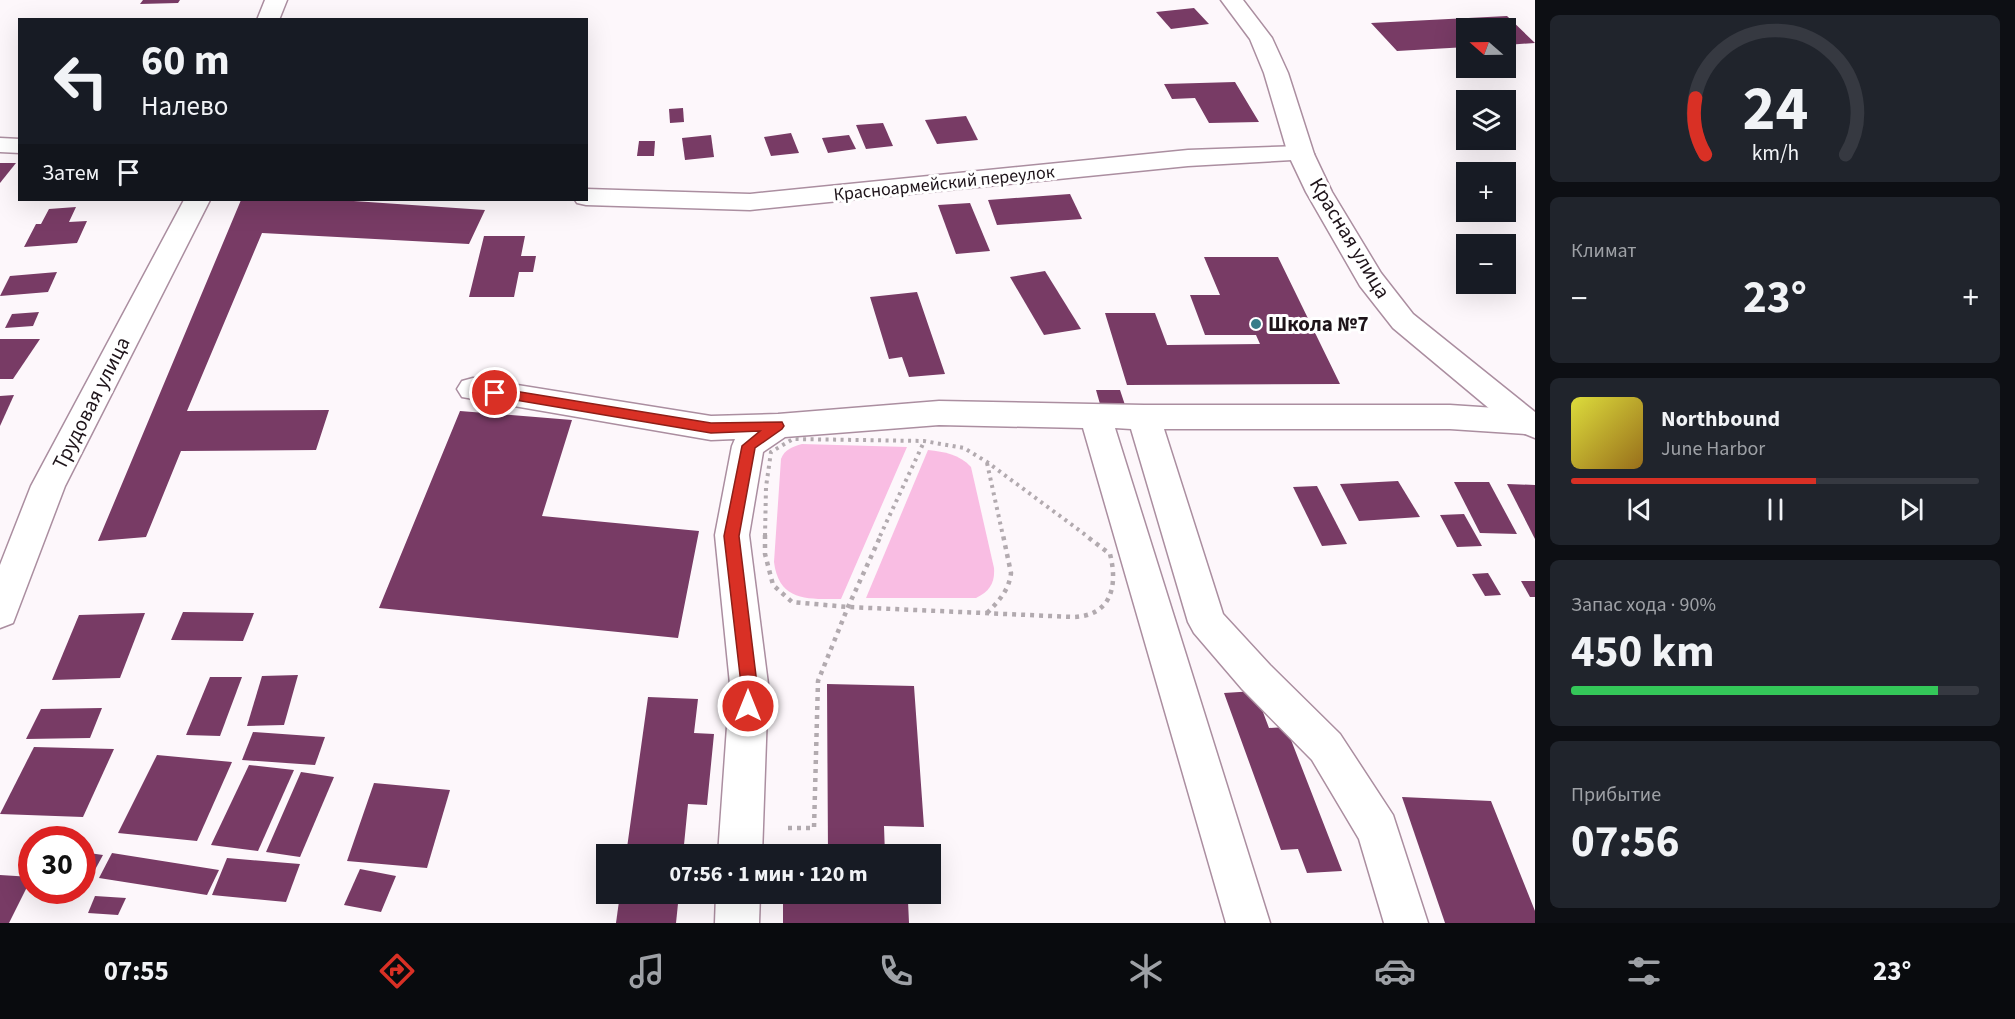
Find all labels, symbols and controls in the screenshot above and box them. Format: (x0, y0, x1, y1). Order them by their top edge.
north arrow (1456, 18, 1516, 78)
map controls (1456, 18, 1516, 294)
text: 60 m (141, 31, 230, 91)
icon: left (42, 42, 120, 120)
text: 24 (1742, 65, 1808, 154)
text: Налево (141, 87, 228, 126)
button: layers (1456, 90, 1516, 150)
text: km/h (1751, 139, 1799, 170)
icon: arrive (112, 156, 145, 189)
text: Затем (42, 157, 100, 189)
street label: Красноармейский переулок (832, 159, 1056, 208)
button: + (1456, 162, 1516, 222)
street label: Красная улица (1302, 172, 1398, 304)
button: − (1456, 234, 1516, 294)
text: Климат (1571, 237, 1637, 265)
text: 23° (1743, 266, 1807, 330)
text: − (1571, 275, 1587, 322)
text: + (1963, 275, 1979, 322)
place label: Школа №7 (1268, 309, 1369, 339)
marker: Школа №7 (1249, 317, 1263, 331)
street label: Трудовая улица (45, 331, 137, 475)
pin (469, 367, 520, 418)
icon: arrive (478, 376, 511, 409)
text: Northbound (1661, 403, 1780, 435)
text: June Harbor (1661, 435, 1765, 463)
icon: previous (1623, 493, 1656, 526)
icon: pause (1759, 493, 1792, 526)
icon: next (1895, 493, 1928, 526)
text: Запас хода · 90% (1571, 591, 1716, 619)
text: 450 km (1571, 620, 1715, 684)
position arrow (716, 674, 780, 738)
text: Прибытие (1571, 781, 1661, 809)
text: 07:56 (1571, 810, 1680, 874)
speed limit sign: 30 (18, 826, 96, 904)
text: 07:56 · 1 мин · 120 m (669, 858, 868, 890)
icon: directions (376, 950, 418, 992)
icon: music (626, 950, 668, 992)
icon: phone (875, 950, 917, 992)
icon: climate (1125, 950, 1167, 992)
icon: car (1374, 950, 1416, 992)
icon: filters (1623, 950, 1665, 992)
text: 07:55 (104, 952, 169, 991)
text: 23° (1873, 952, 1911, 991)

